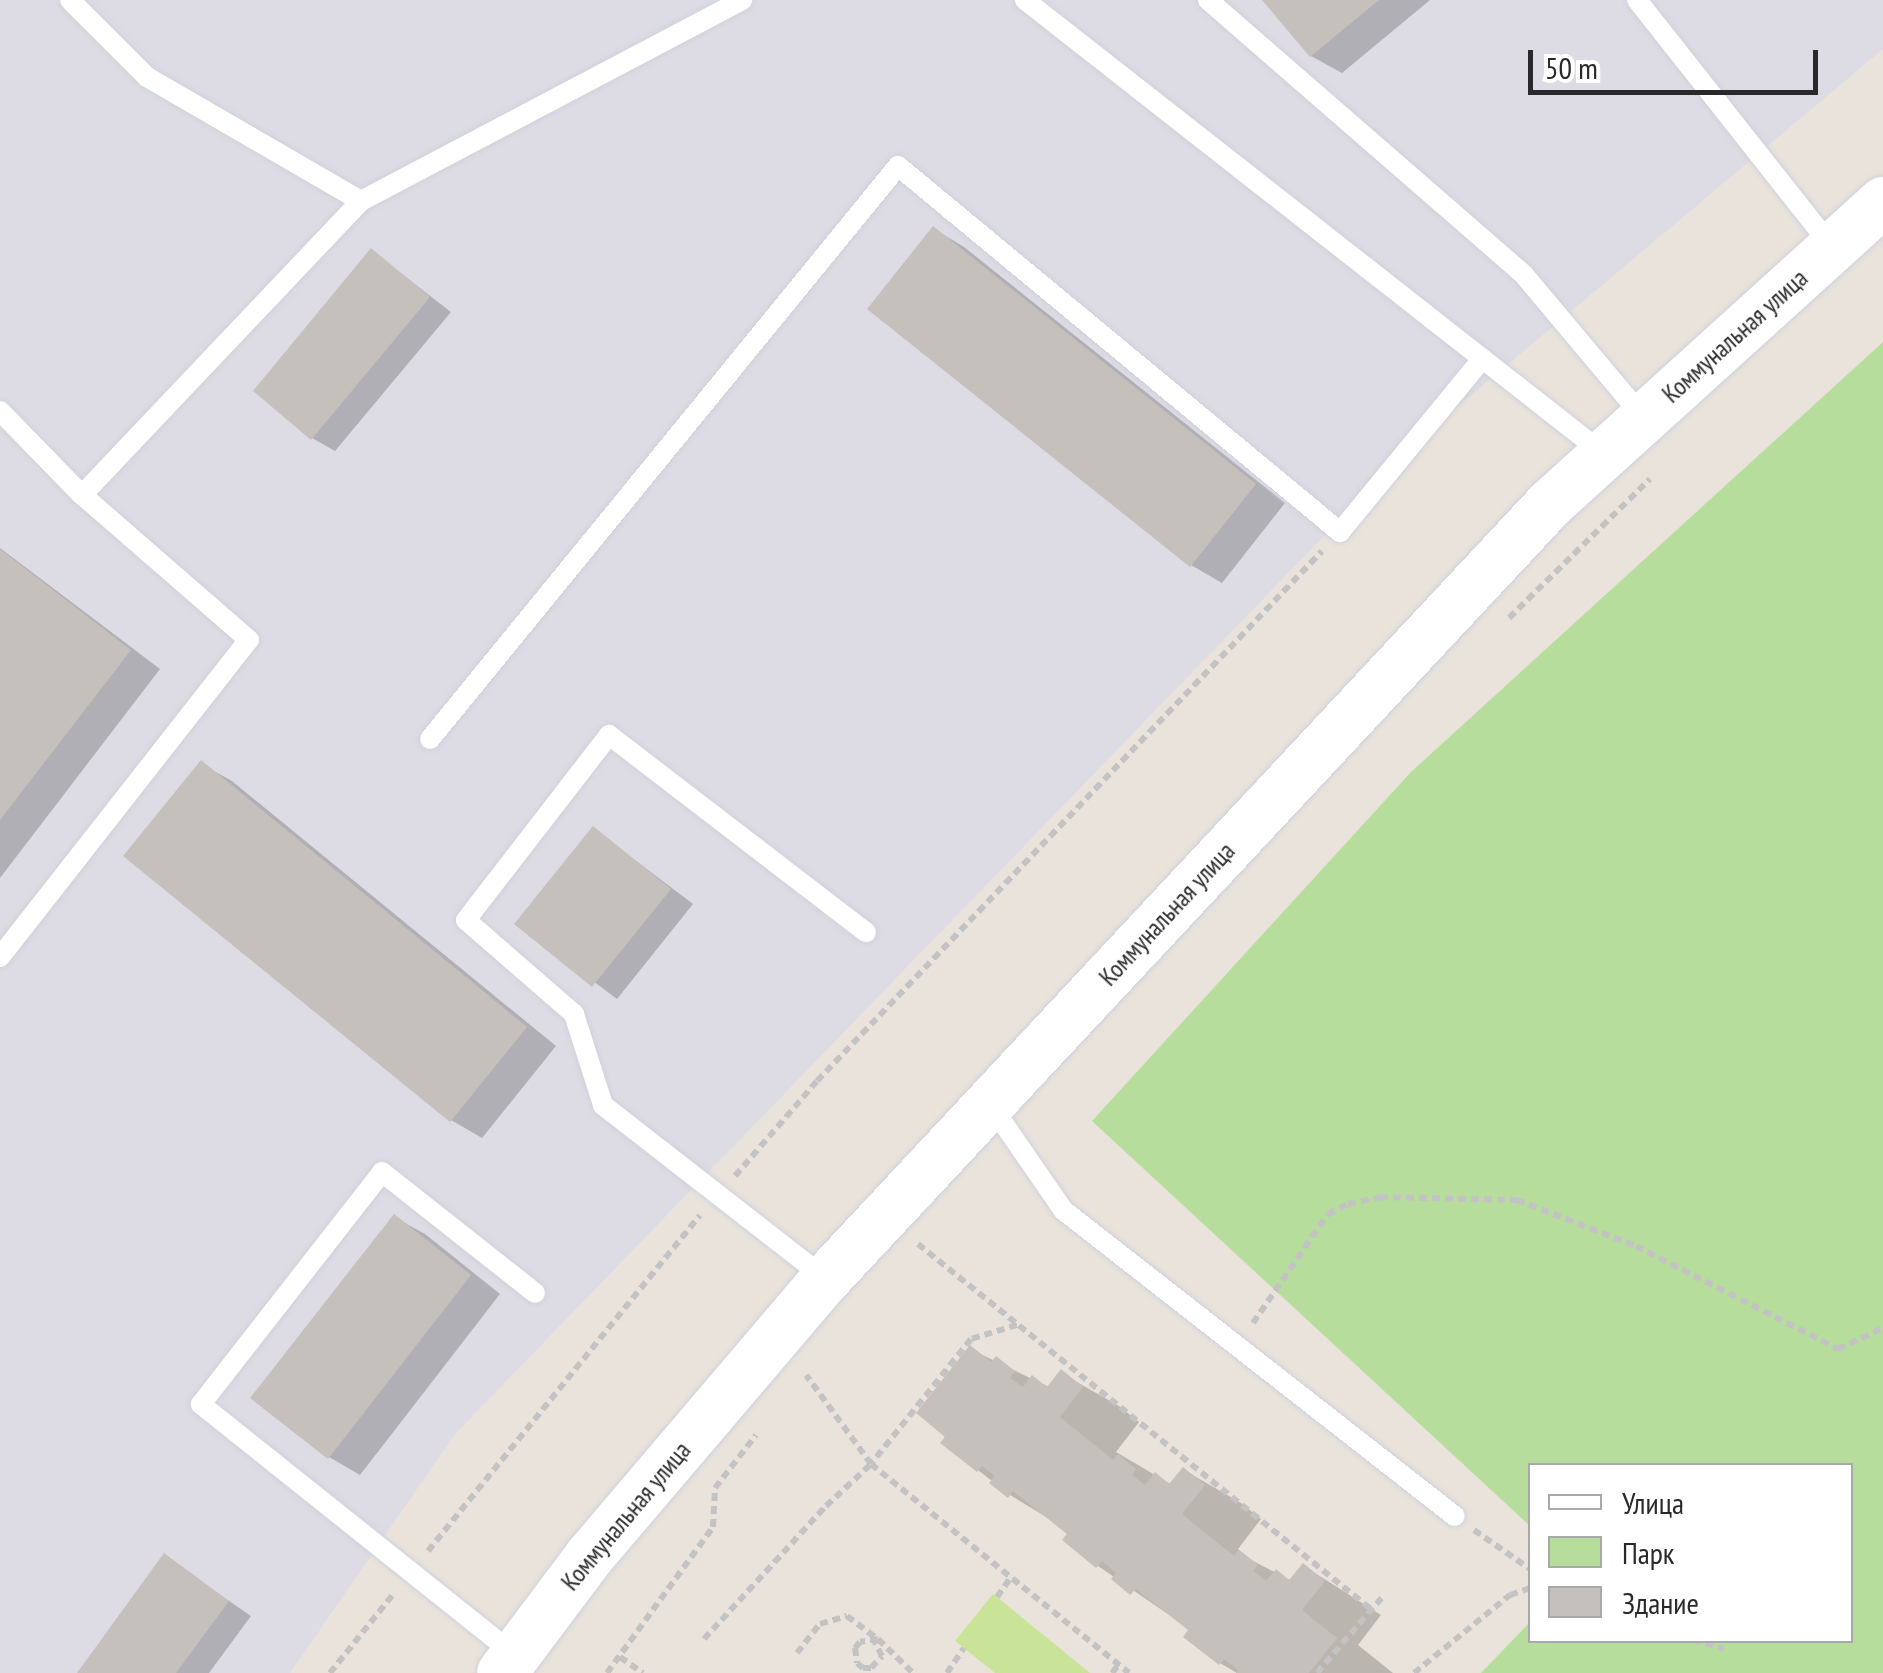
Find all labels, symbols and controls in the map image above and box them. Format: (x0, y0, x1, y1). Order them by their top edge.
scale bar (1533, 30, 1823, 92)
text: 50 m (1545, 48, 1598, 87)
street label: Коммунальная улица (1656, 263, 1814, 409)
street label: Коммунальная улица (1093, 836, 1241, 992)
street label: Коммунальная улица (555, 1436, 697, 1596)
legend (1528, 1463, 1853, 1643)
text: Улица (1622, 1483, 1684, 1522)
text: Парк (1622, 1533, 1674, 1572)
text: Здание (1622, 1583, 1699, 1622)

